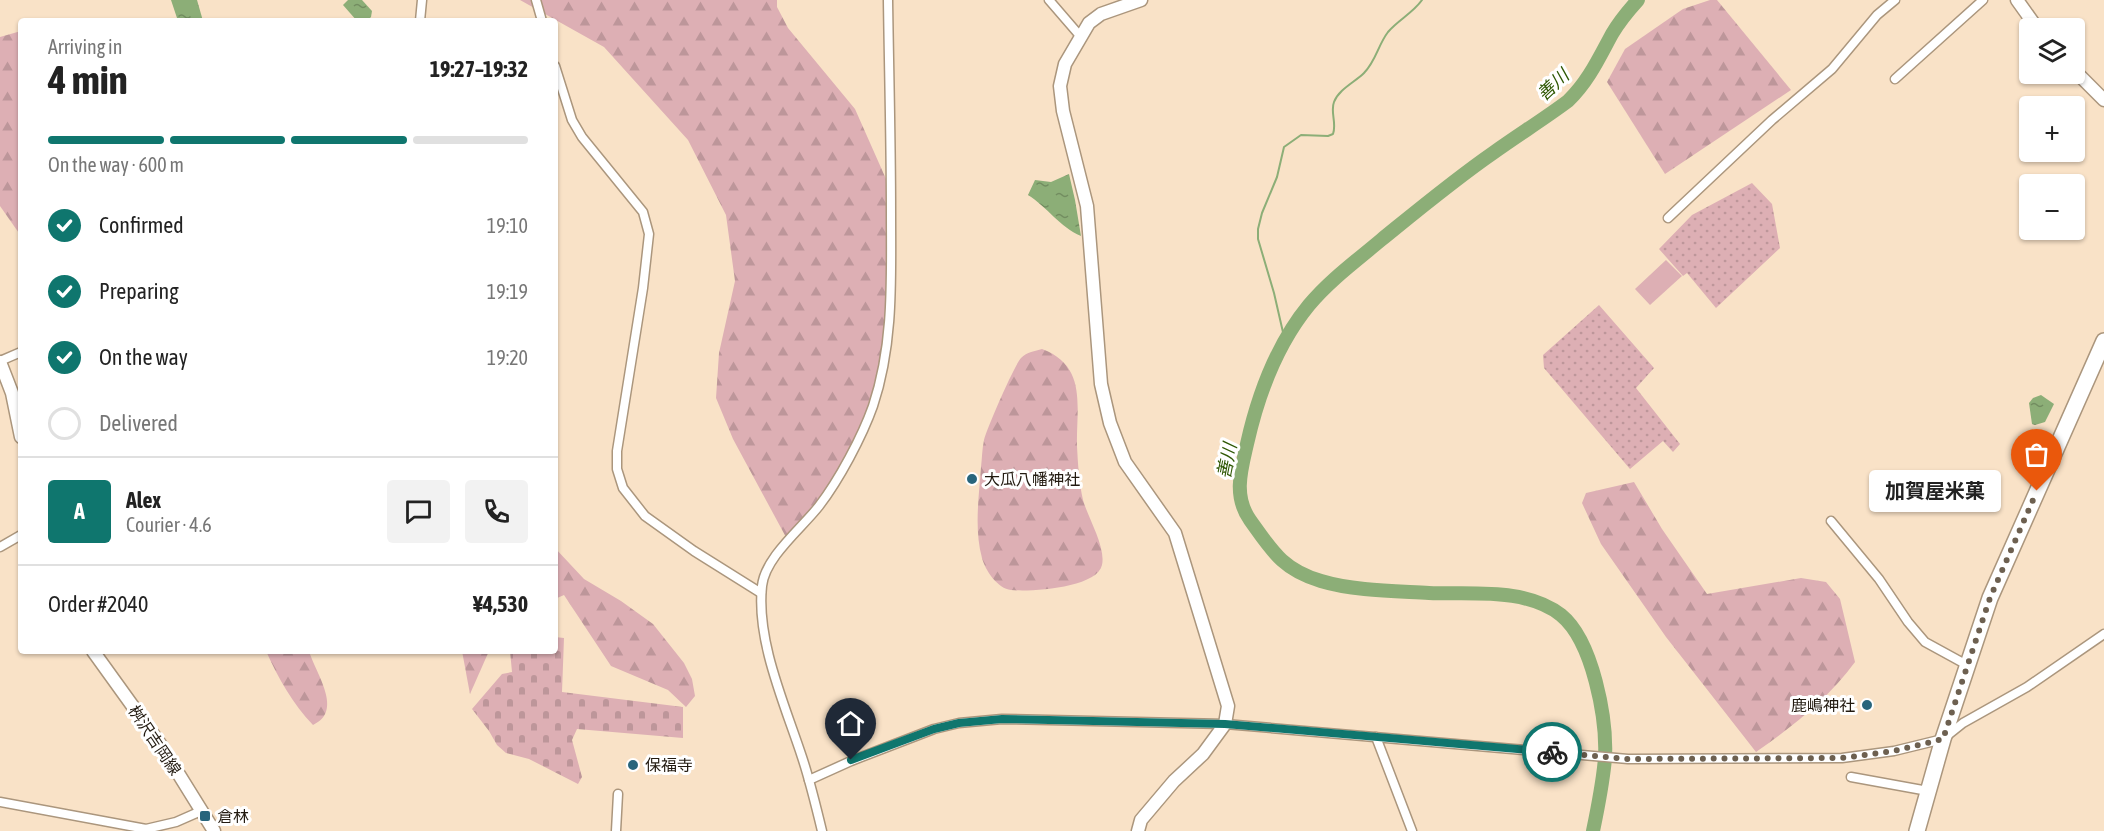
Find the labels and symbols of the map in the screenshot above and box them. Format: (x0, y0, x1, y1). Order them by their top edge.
water label: 善川 (1532, 63, 1574, 105)
pin (2011, 429, 2062, 491)
water label: 善川 (1213, 439, 1241, 481)
place label: 大瓜八幡神社 (984, 470, 1080, 488)
callout: 加賀屋米菓 (1869, 470, 2001, 512)
marker: 大瓜八幡神社 (965, 472, 979, 486)
place label: 鹿嶋神社 (1791, 696, 1855, 714)
pin (825, 698, 876, 760)
marker: 鹿嶋神社 (1860, 698, 1874, 712)
street label: 桝沢吉岡線 (125, 702, 185, 778)
courier (1522, 722, 1582, 782)
place label: 保福寺 (645, 756, 693, 774)
marker: 保福寺 (626, 758, 640, 772)
place label: 倉林 (217, 807, 249, 825)
marker: 倉林 (198, 809, 212, 823)

